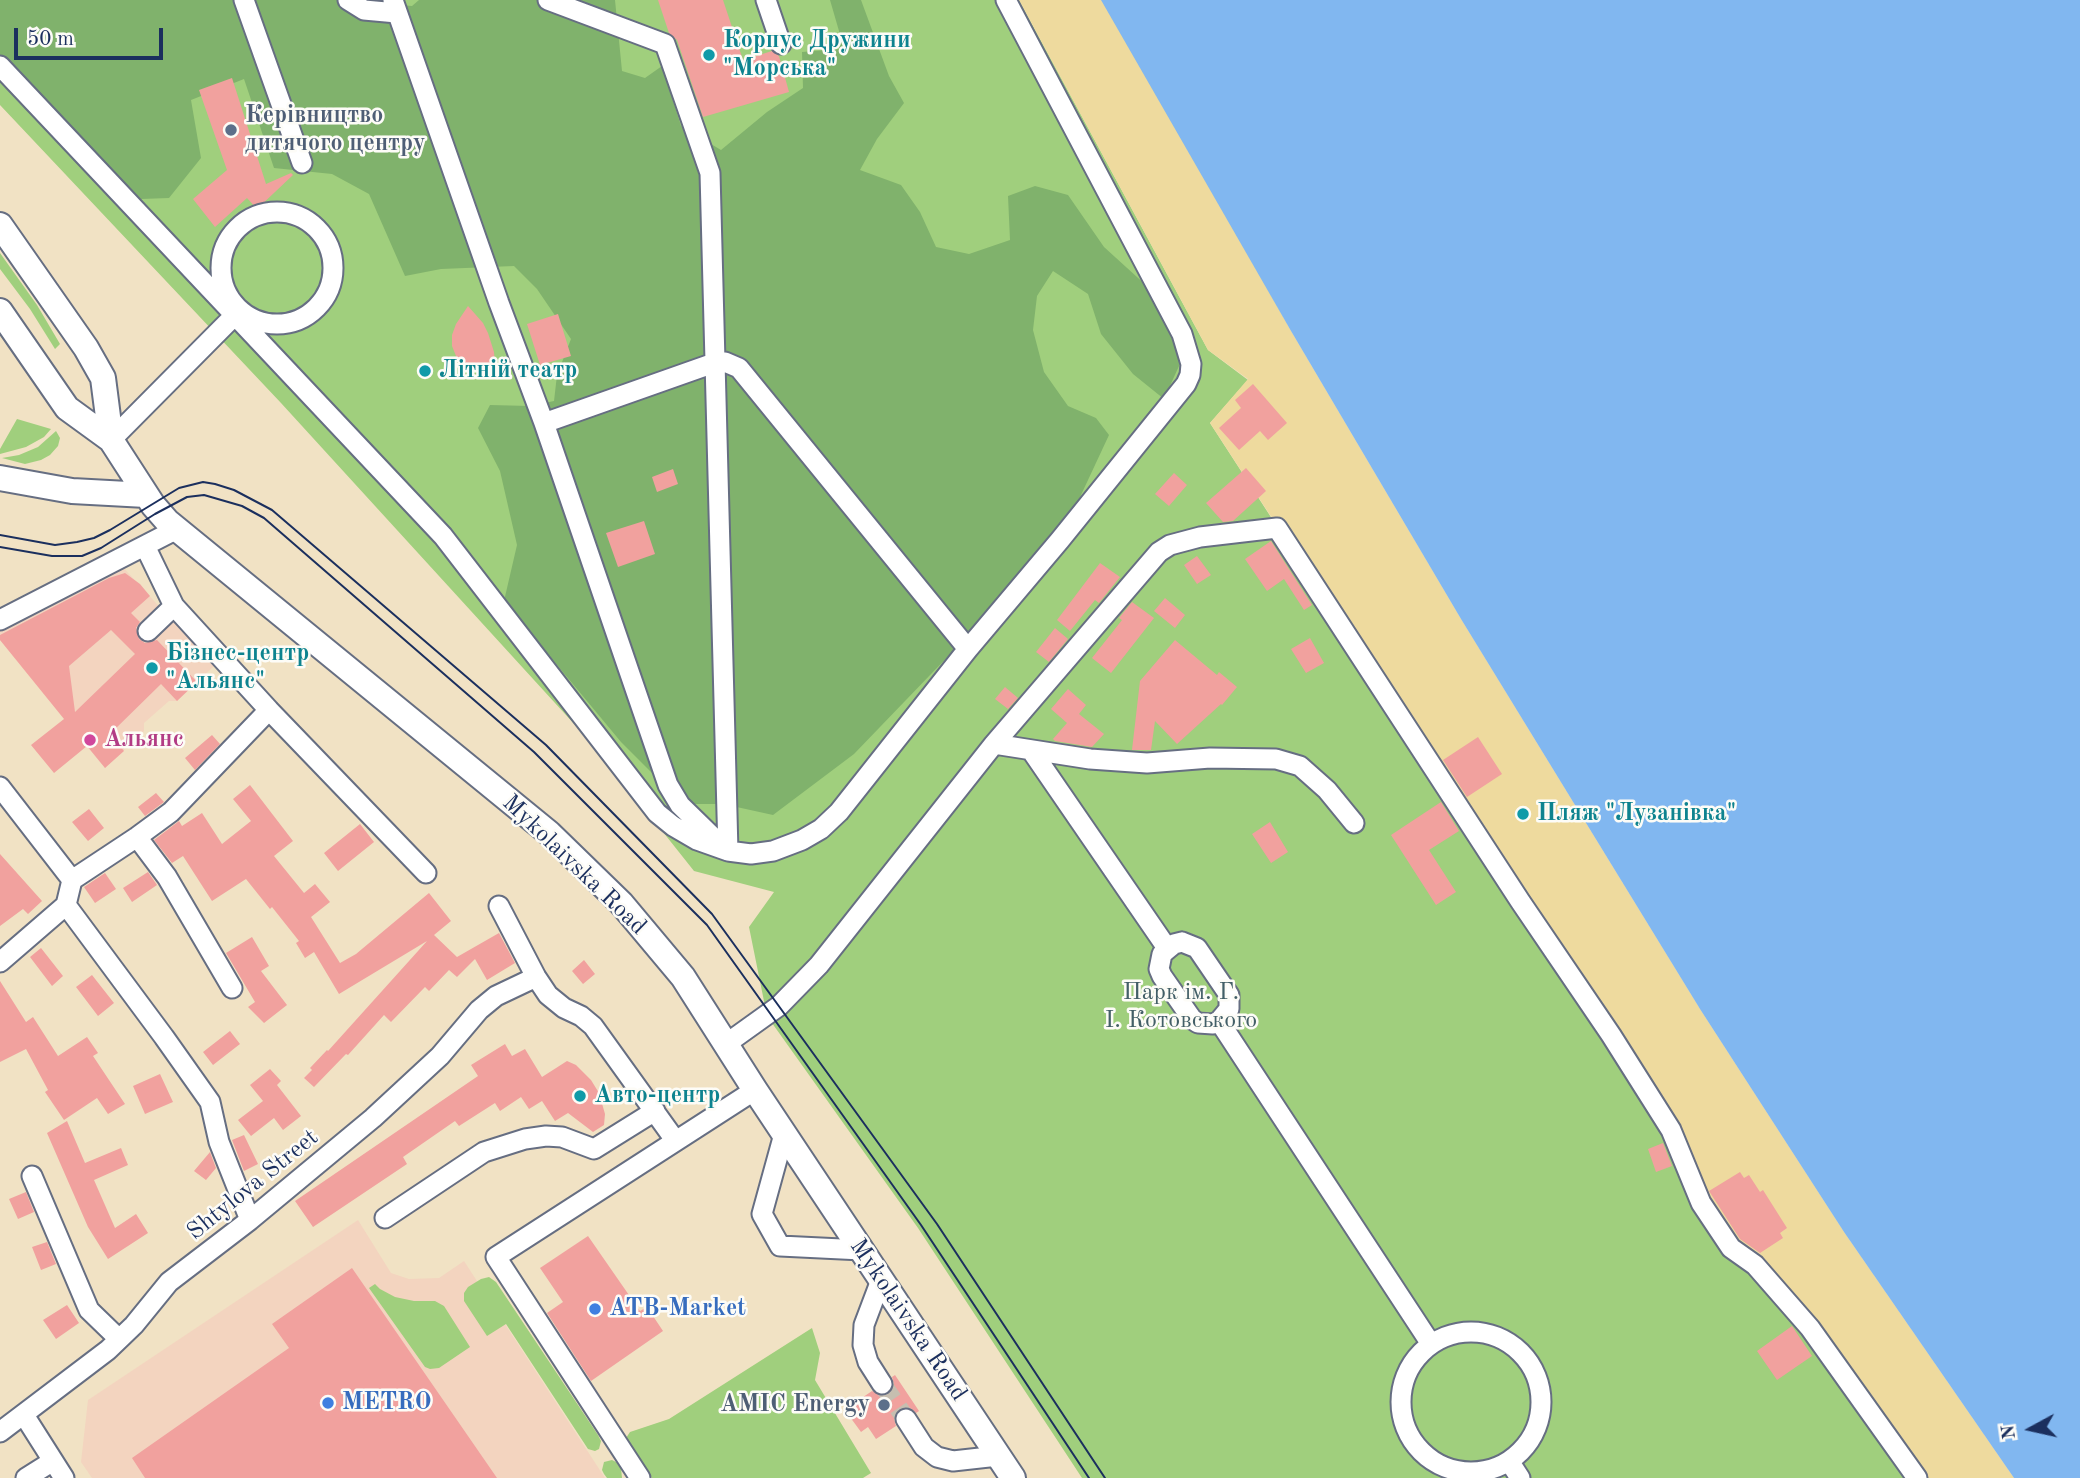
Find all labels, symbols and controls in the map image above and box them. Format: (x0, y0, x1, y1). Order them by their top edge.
scale bar (18, 14, 166, 58)
place label: Корпус Дружини "Морська" (723, 27, 911, 83)
text: 50 m (27, 29, 74, 50)
marker: Корпус Дружини "Морська" (701, 47, 717, 63)
place label: Керівництво дитячого центру (245, 102, 426, 158)
marker: Керівництво дитячого центру (223, 122, 239, 138)
place label: Літній театр (439, 357, 577, 385)
marker: Літній театр (417, 363, 433, 379)
place label: Бізнес-центр "Альянс" (166, 640, 309, 696)
marker: Бізнес-центр "Альянс" (144, 660, 160, 676)
place label: Альянс (104, 726, 184, 754)
marker: Альянс (82, 732, 98, 748)
street label: Mykolaivska Road (496, 789, 652, 941)
place label: Пляж "Лузанівка" (1537, 800, 1736, 828)
marker: Пляж "Лузанівка" (1515, 806, 1531, 822)
park label: Парк ім. Г. І. Котовського (1105, 979, 1257, 1035)
place label: Авто-центр (594, 1082, 720, 1110)
marker: Авто-центр (572, 1088, 588, 1104)
street label: Shtylova Street (182, 1123, 324, 1247)
street label: Mykolaivska Road (843, 1233, 973, 1407)
place label: ATB-Market (609, 1295, 746, 1323)
marker: ATB-Market (587, 1301, 603, 1317)
place label: METRO (342, 1389, 432, 1417)
place label: AMIC Energy (720, 1391, 870, 1419)
north arrow (1996, 1394, 2066, 1464)
marker: METRO (320, 1395, 336, 1411)
marker: AMIC Energy (876, 1397, 892, 1413)
text: N (1999, 1423, 2020, 1441)

